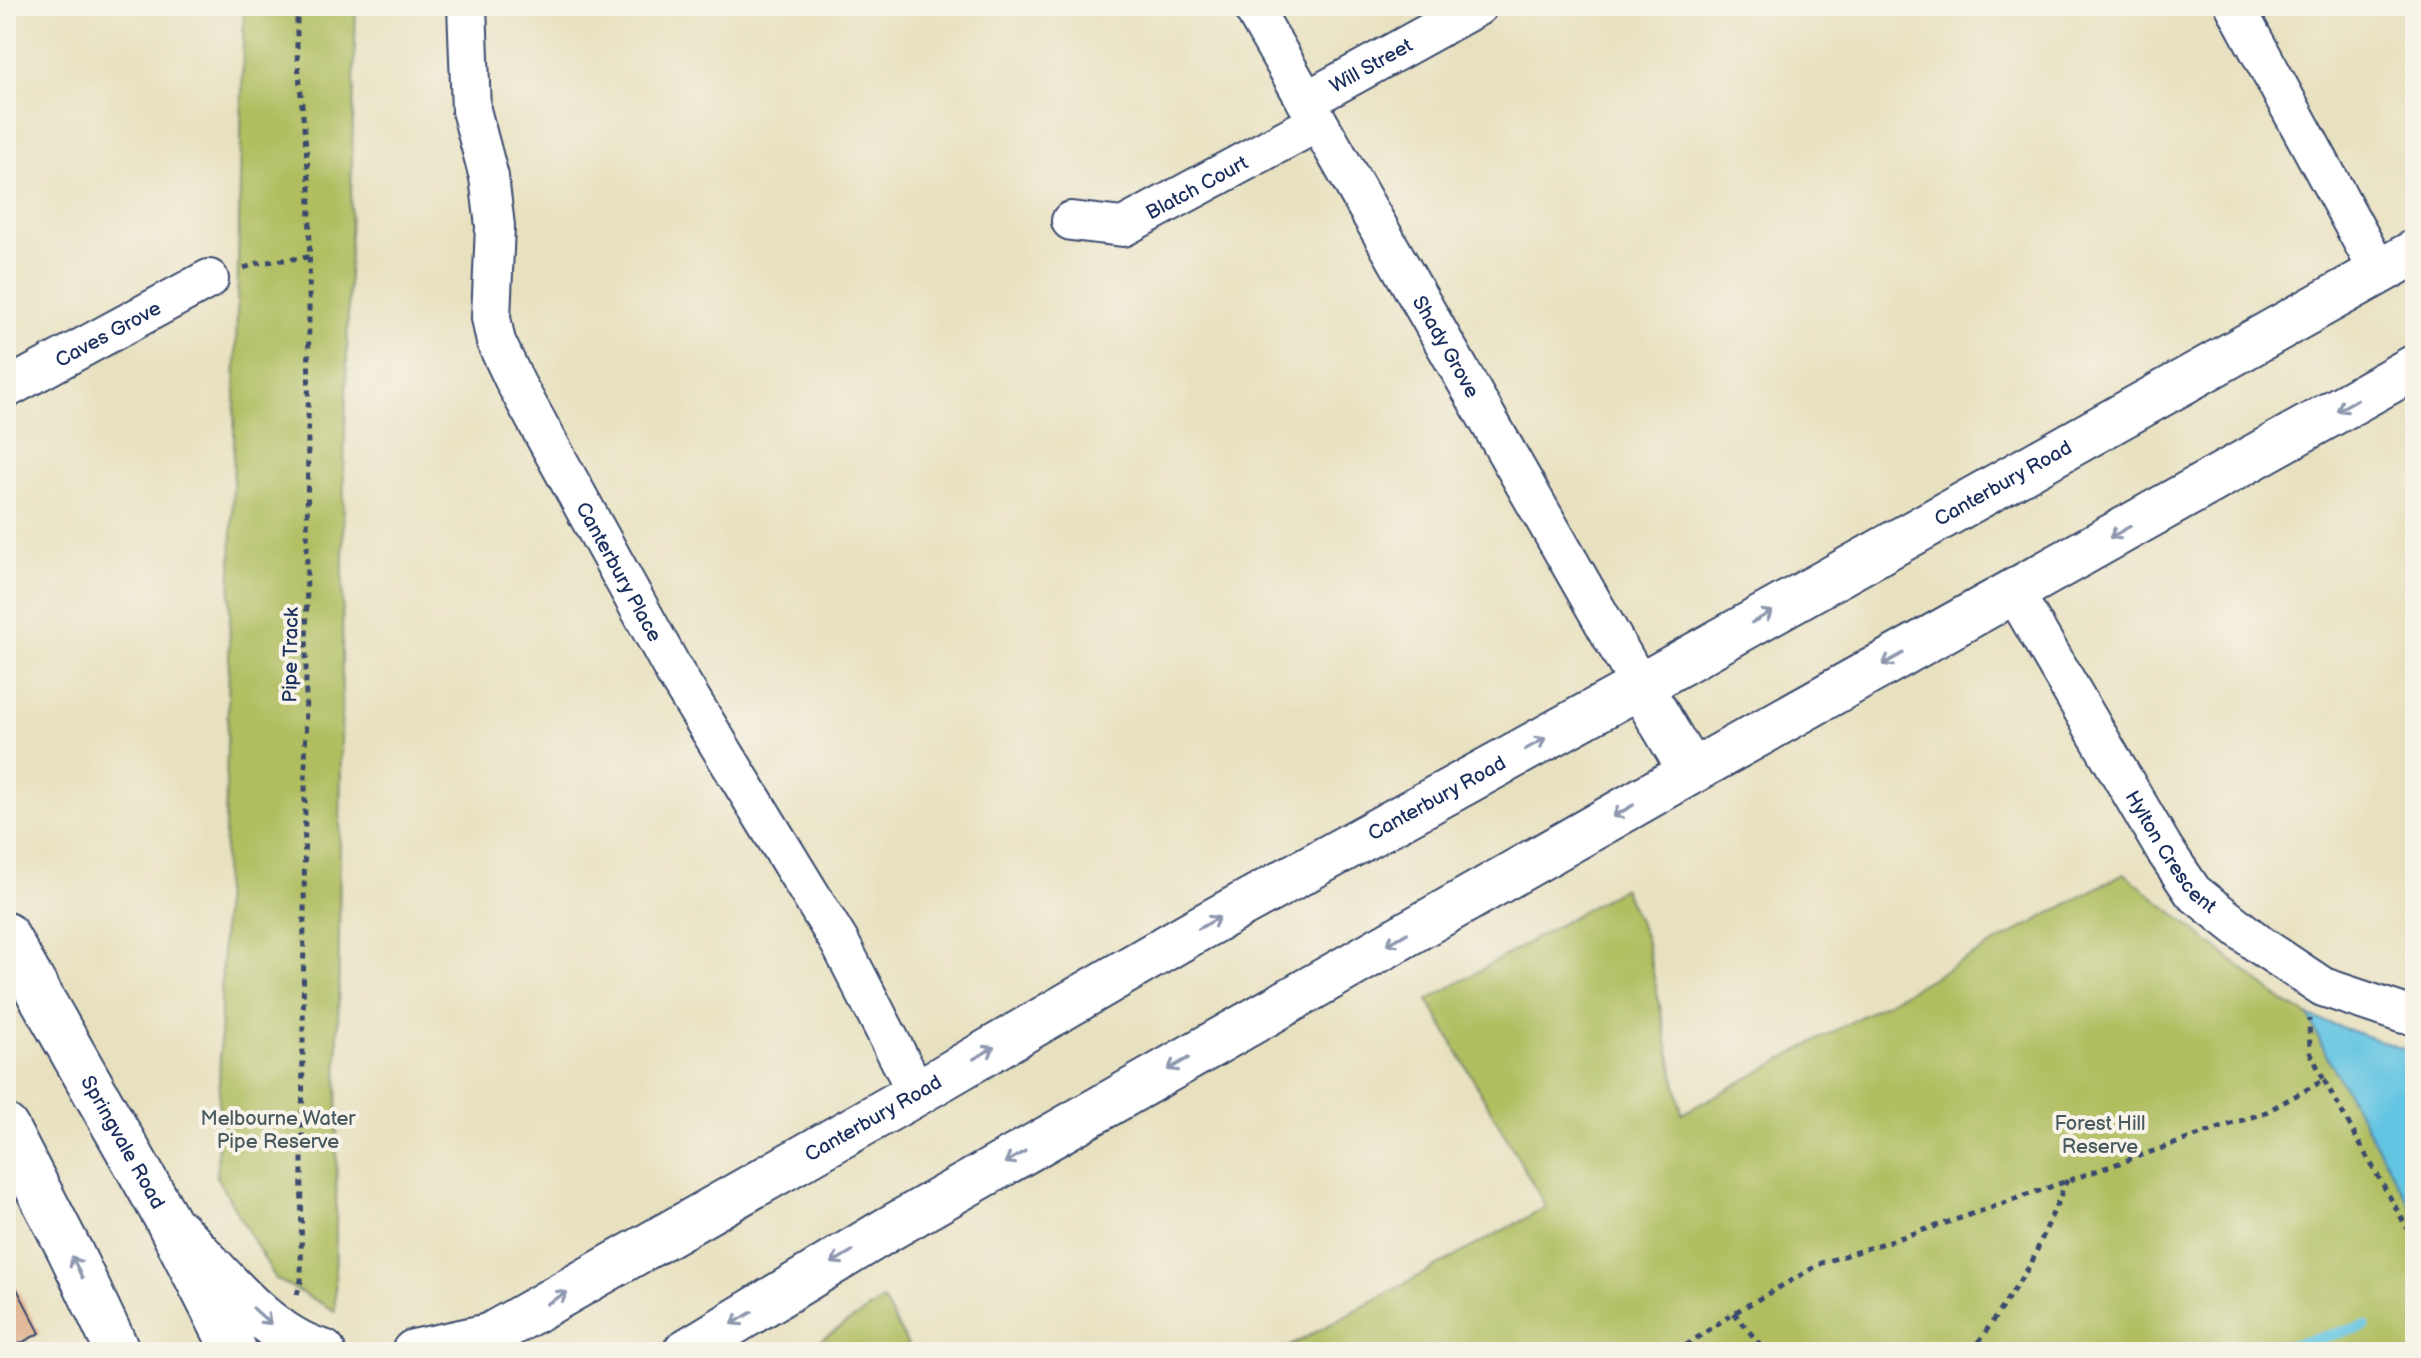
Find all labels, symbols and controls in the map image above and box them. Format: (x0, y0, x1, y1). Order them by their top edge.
street label: Will Street (1326, 34, 1417, 99)
street label: Blatch Court (1142, 151, 1252, 225)
street label: Shady Grove (1407, 292, 1484, 402)
street label: Caves Grove (52, 296, 165, 373)
one-way arrow (2336, 397, 2359, 413)
street label: Canterbury Road (1930, 436, 2076, 532)
street label: Canterbury Place (570, 498, 666, 646)
one-way arrow (2109, 524, 2132, 540)
street label: Pipe Track (278, 607, 304, 703)
one-way arrow (1750, 609, 1774, 624)
one-way arrow (1882, 651, 1905, 667)
one-way arrow (1523, 735, 1546, 751)
street label: Canterbury Road (1364, 751, 1510, 846)
street label: Hylton Crescent (2120, 787, 2221, 919)
one-way arrow (1612, 803, 1635, 819)
one-way arrow (1197, 915, 1221, 930)
one-way arrow (1386, 932, 1410, 947)
one-way arrow (972, 1045, 996, 1060)
one-way arrow (1167, 1057, 1191, 1072)
street label: Canterbury Road (801, 1070, 946, 1167)
street label: Springvale Road (75, 1072, 170, 1213)
park label: Melbourne Water Pipe Reserve (200, 1107, 356, 1154)
park label: Forest Hill Reserve (2054, 1112, 2146, 1159)
one-way arrow (1004, 1150, 1028, 1165)
one-way arrow (831, 1249, 854, 1265)
one-way arrow (69, 1255, 84, 1279)
one-way arrow (545, 1290, 568, 1306)
one-way arrow (251, 1306, 272, 1325)
one-way arrow (731, 1310, 754, 1326)

